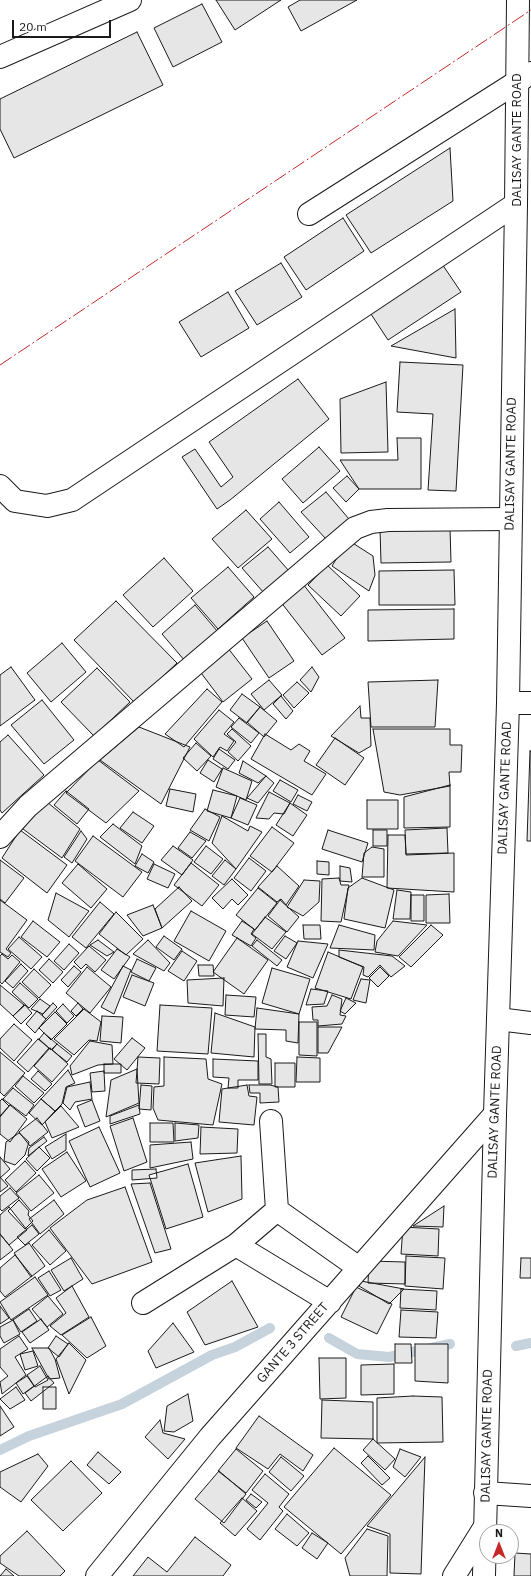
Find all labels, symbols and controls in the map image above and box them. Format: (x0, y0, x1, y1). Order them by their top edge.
scale bar (14, 12, 113, 38)
text: 20 m (19, 19, 47, 34)
street label: DALISAY GANTE ROAD (509, 73, 525, 207)
street label: DALISAY GANTE ROAD (502, 397, 520, 531)
street label: DALISAY GANTE ROAD (495, 721, 515, 855)
street label: DALISAY GANTE ROAD (485, 1045, 505, 1179)
street label: GANTE 3 STREET (254, 1300, 332, 1386)
street label: DALISAY GANTE ROAD (478, 1369, 496, 1503)
north arrow (479, 1524, 519, 1564)
text: N (495, 1526, 503, 1540)

